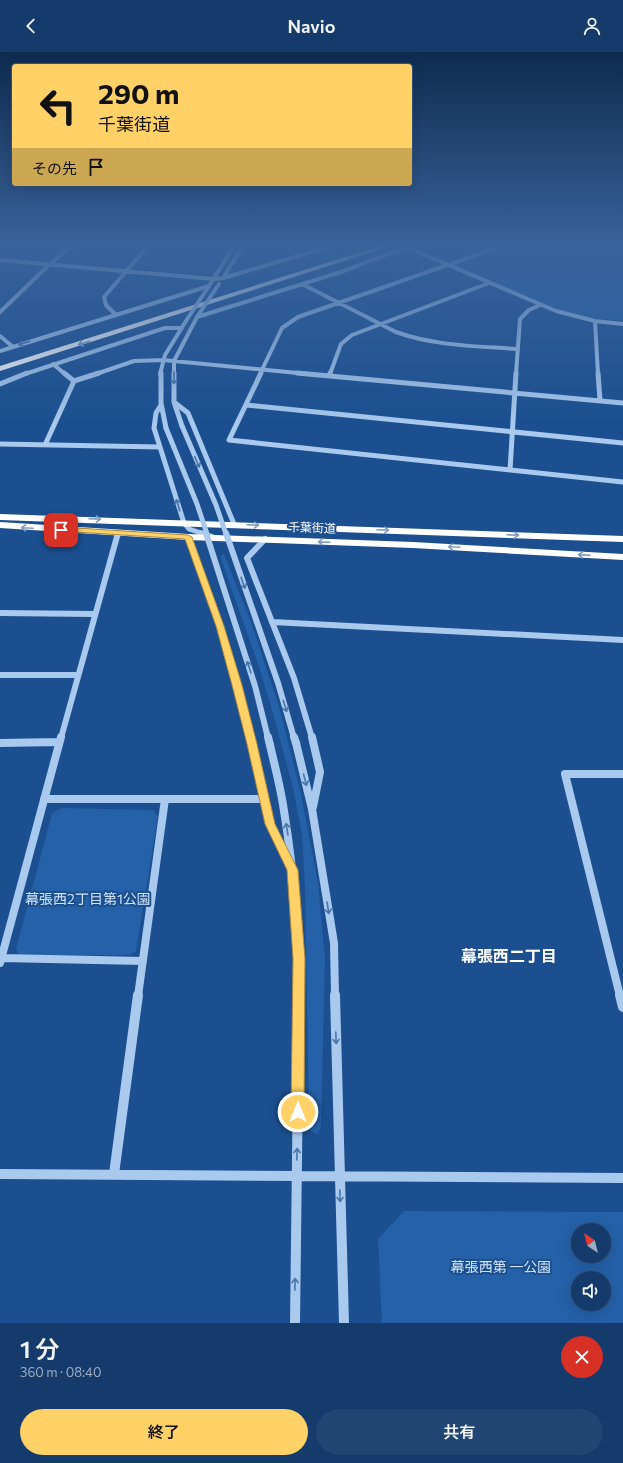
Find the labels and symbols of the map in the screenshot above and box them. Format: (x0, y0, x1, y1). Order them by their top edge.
one-way arrow (18, 340, 31, 347)
one-way arrow (77, 340, 90, 347)
one-way arrow (170, 371, 178, 384)
one-way arrow (194, 455, 201, 467)
one-way arrow (174, 498, 181, 511)
pin (44, 513, 78, 547)
one-way arrow (88, 516, 101, 523)
street label: 千葉街道 (288, 519, 336, 535)
one-way arrow (246, 521, 259, 529)
one-way arrow (21, 524, 34, 531)
one-way arrow (376, 526, 389, 534)
one-way arrow (506, 531, 519, 539)
one-way arrow (318, 538, 331, 545)
one-way arrow (448, 544, 461, 551)
one-way arrow (578, 551, 591, 558)
one-way arrow (240, 577, 247, 590)
one-way arrow (245, 661, 252, 674)
one-way arrow (282, 700, 289, 713)
one-way arrow (302, 774, 309, 787)
one-way arrow (283, 823, 291, 836)
park label: 幕張西2丁目第1公園 (25, 890, 151, 907)
one-way arrow (324, 901, 332, 914)
district label: 幕張西二丁目 (461, 946, 557, 965)
one-way arrow (332, 1031, 340, 1044)
position arrow (277, 1091, 319, 1133)
one-way arrow (293, 1148, 301, 1161)
one-way arrow (336, 1189, 344, 1202)
north arrow (571, 1223, 611, 1263)
park label: 幕張西第 一公園 (451, 1258, 551, 1275)
one-way arrow (292, 1278, 299, 1291)

